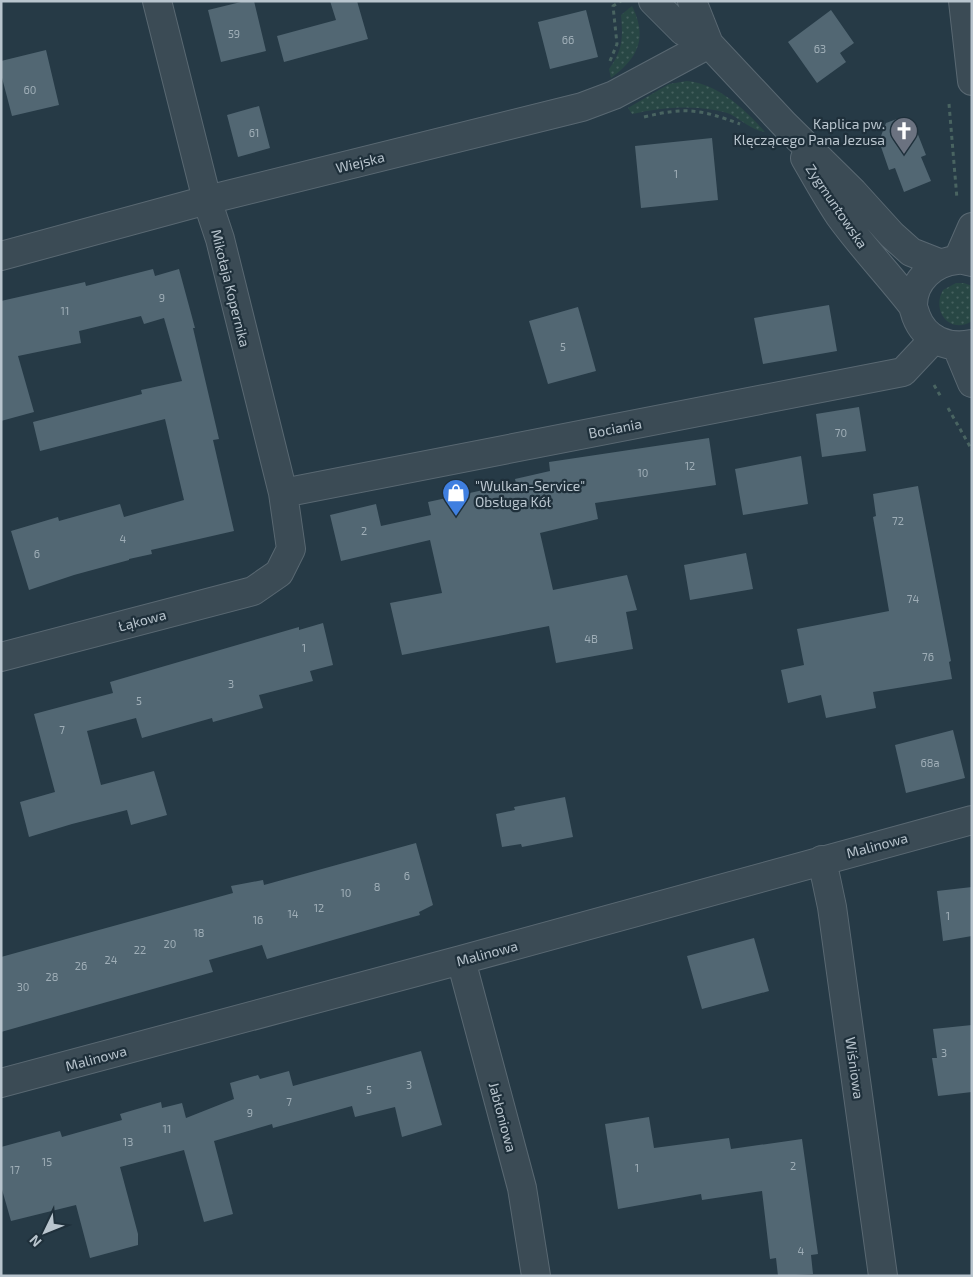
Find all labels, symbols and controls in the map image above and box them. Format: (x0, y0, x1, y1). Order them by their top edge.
house number: 59 (228, 27, 240, 40)
house number: 66 (562, 33, 574, 46)
house number: 63 (814, 42, 826, 55)
house number: 60 (24, 83, 36, 96)
place label: Kaplica pw. Klęczącego Pana Jezusa (734, 115, 885, 148)
church icon: Kaplica pw. Klęczącego Pana Jezusa (889, 116, 919, 155)
house number: 61 (249, 126, 259, 139)
street label: Wiejska (334, 148, 386, 176)
street label: Zygmuntowska (803, 161, 871, 251)
house number: 1 (674, 167, 678, 180)
street label: Mikołaja Kopernika (208, 227, 254, 349)
house number: 9 (159, 291, 165, 304)
house number: 11 (61, 304, 69, 317)
house number: 5 (560, 340, 566, 353)
street label: Bociania (587, 415, 643, 441)
house number: 70 (835, 426, 847, 439)
house number: 12 (685, 459, 695, 472)
house number: 10 (637, 466, 649, 479)
place label: "Wulkan-Service" Obsługa Kół (475, 477, 585, 510)
shop icon: "Wulkan-Service" Obsługa Kół (441, 478, 471, 517)
house number: 72 (892, 514, 904, 527)
house number: 2 (361, 524, 367, 537)
house number: 4 (120, 532, 127, 545)
house number: 6 (34, 547, 40, 560)
house number: 74 (907, 592, 919, 605)
street label: Łąkowa (116, 605, 168, 635)
house number: 4B (584, 632, 598, 645)
house number: 1 (302, 641, 306, 654)
house number: 76 (922, 650, 934, 663)
house number: 3 (228, 677, 234, 690)
house number: 5 (136, 694, 142, 707)
house number: 7 (59, 723, 65, 736)
house number: 68a (920, 756, 940, 769)
street label: Malinowa (844, 829, 910, 861)
house number: 6 (404, 869, 410, 882)
house number: 8 (374, 880, 380, 893)
house number: 10 (340, 886, 352, 899)
house number: 12 (314, 901, 324, 914)
house number: 14 (287, 907, 299, 920)
house number: 1 (946, 909, 950, 922)
house number: 16 (253, 913, 263, 926)
house number: 18 (193, 926, 205, 939)
house number: 20 (164, 937, 176, 950)
street label: Malinowa (454, 937, 520, 969)
house number: 22 (134, 943, 146, 956)
house number: 24 (105, 953, 118, 966)
house number: 26 (75, 959, 87, 972)
house number: 28 (46, 970, 58, 983)
house number: 30 (17, 980, 29, 993)
street label: Wiśniowa (842, 1036, 868, 1100)
street label: Malinowa (63, 1042, 129, 1074)
house number: 3 (941, 1046, 947, 1059)
house number: 3 (406, 1078, 412, 1091)
street label: Jabłoniowa (486, 1080, 520, 1154)
house number: 5 (366, 1083, 372, 1096)
house number: 7 (286, 1095, 292, 1108)
house number: 9 (247, 1106, 253, 1119)
house number: 11 (163, 1122, 171, 1135)
house number: 13 (123, 1135, 133, 1148)
house number: 15 (42, 1155, 52, 1168)
house number: 2 (790, 1159, 796, 1172)
house number: 1 (635, 1161, 639, 1174)
house number: 17 (10, 1163, 20, 1176)
north arrow (20, 1207, 70, 1257)
text: N (25, 1232, 45, 1251)
house number: 4 (798, 1244, 805, 1257)

